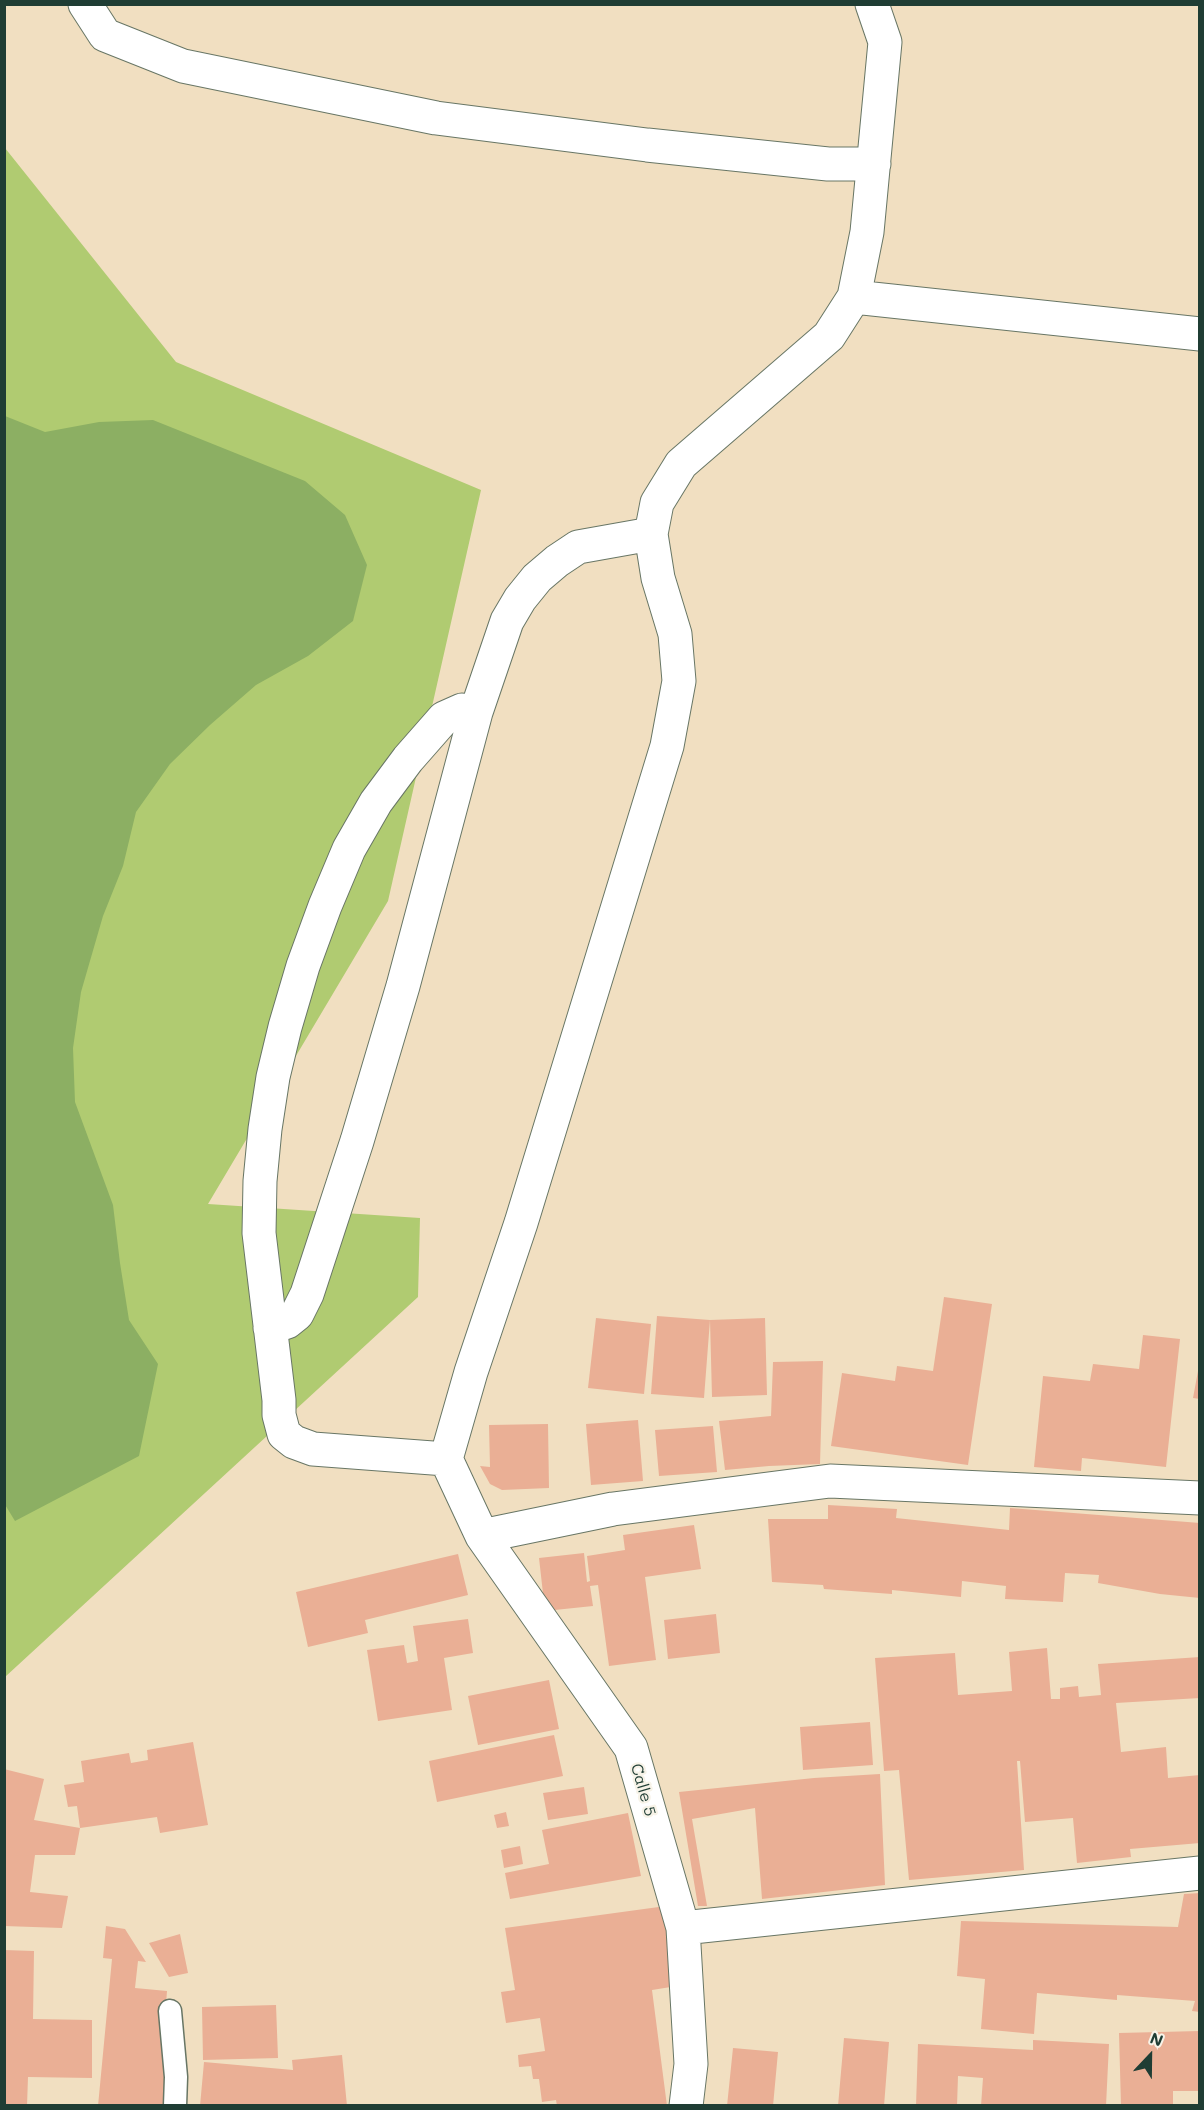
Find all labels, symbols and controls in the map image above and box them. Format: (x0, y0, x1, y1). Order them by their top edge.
street label: Calle 5 (626, 1762, 660, 1818)
north arrow (1120, 2026, 1180, 2086)
text: N (1147, 2027, 1166, 2051)

